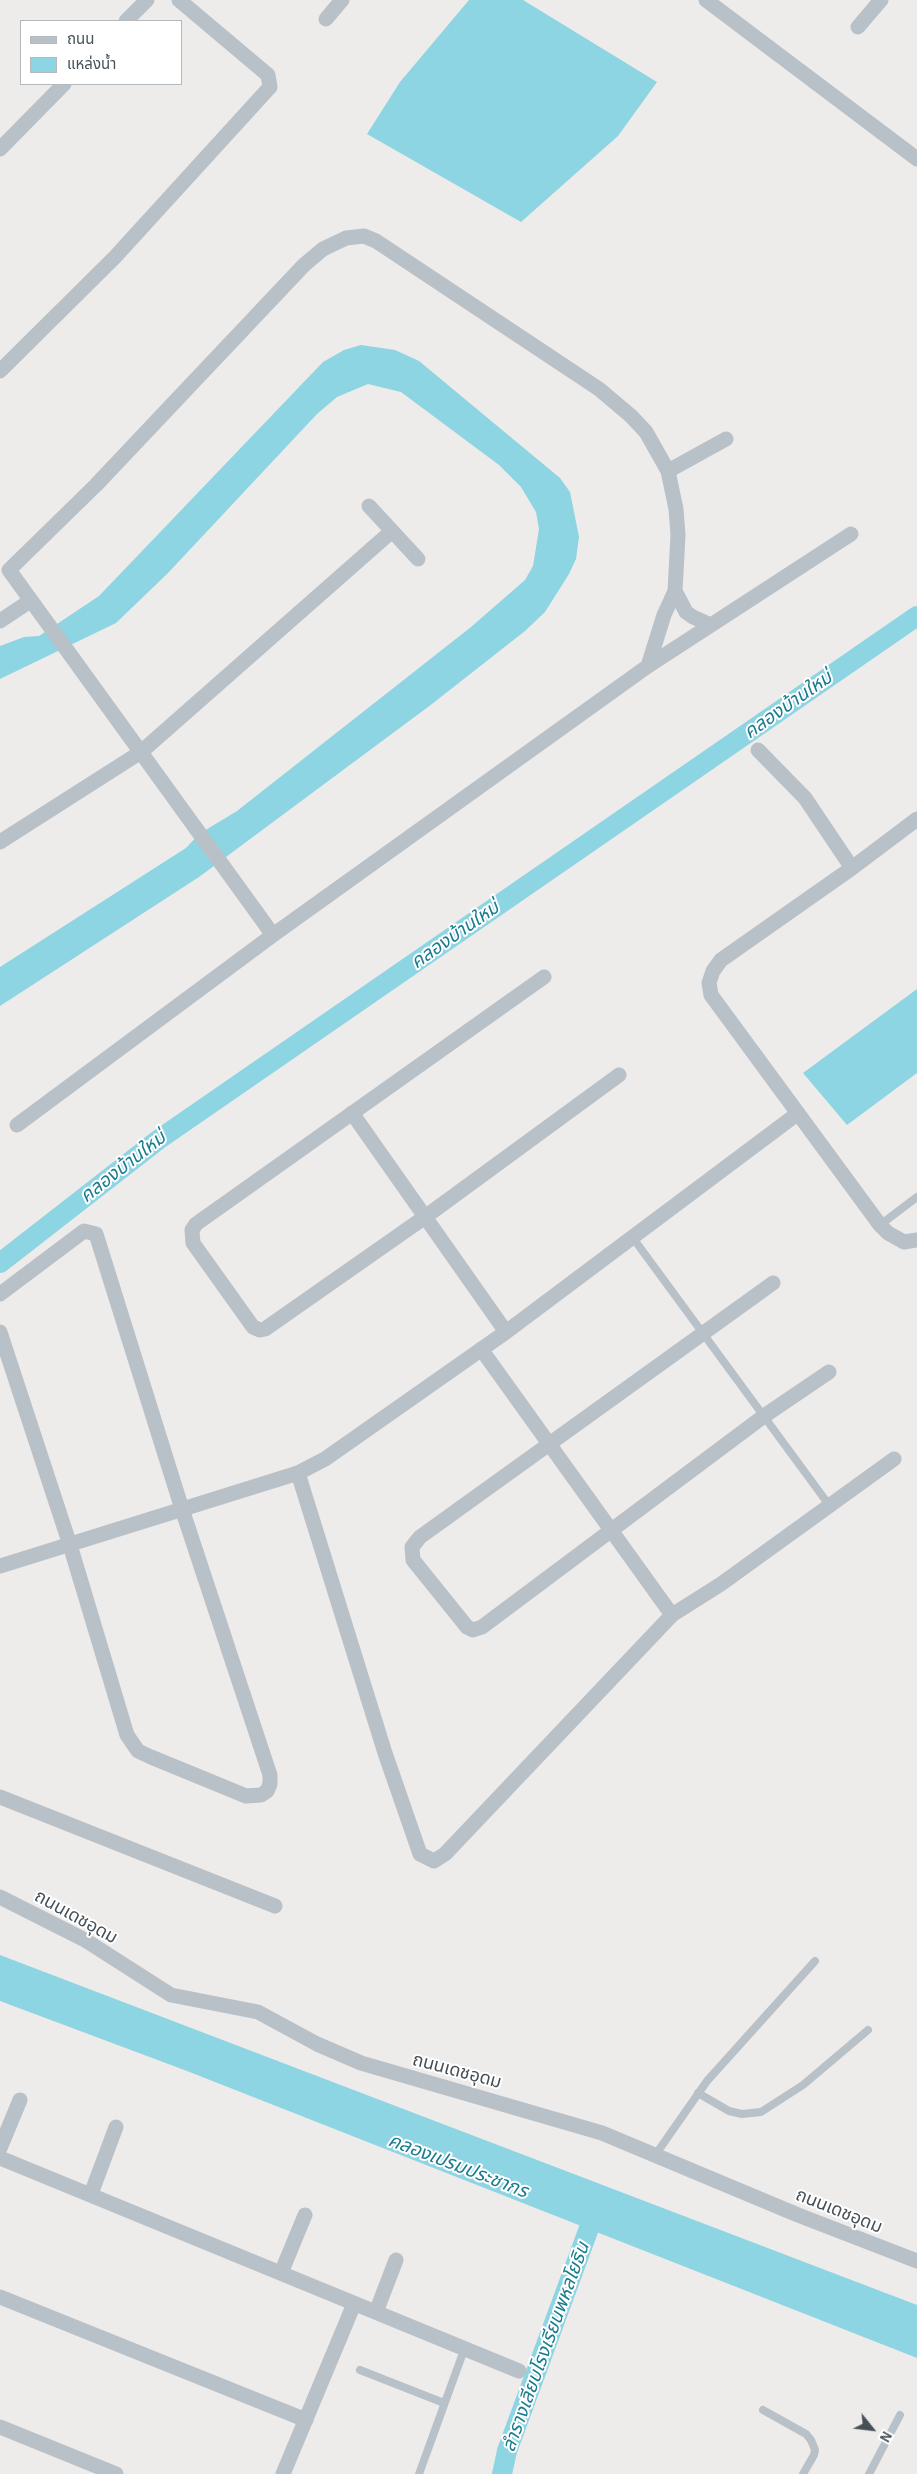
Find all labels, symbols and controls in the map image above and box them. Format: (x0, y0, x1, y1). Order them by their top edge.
legend (20, 20, 182, 85)
text: ถนน (67, 32, 94, 47)
text: แหล่งน้ำ (67, 57, 116, 72)
water label: คลองบ้านใหม่ (739, 666, 837, 744)
water label: คลองบ้านใหม่ (406, 896, 504, 974)
water label: คลองบ้านใหม่ (75, 1126, 171, 1208)
street label: ถนนเดชอุดม (31, 1885, 121, 1949)
street label: ถนนเดชอุดม (410, 2049, 504, 2093)
water label: คลองเปรมประชากร (385, 2129, 531, 2203)
street label: ถนนเดชอุดม (793, 2184, 885, 2238)
water label: ลำรางเลียบโรงเรียนพหลโยธิน (497, 2239, 595, 2455)
north arrow (847, 2404, 897, 2454)
text: N (877, 2429, 894, 2444)

